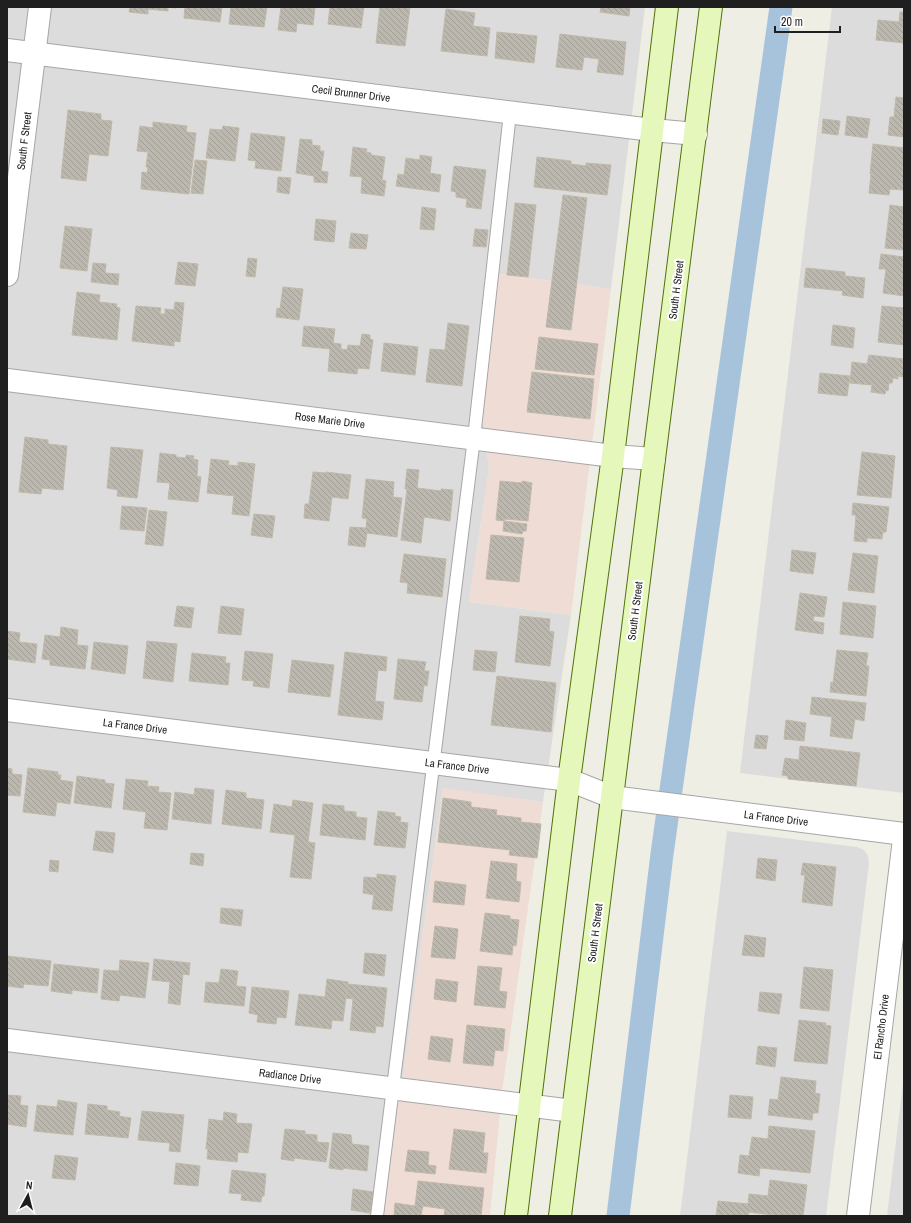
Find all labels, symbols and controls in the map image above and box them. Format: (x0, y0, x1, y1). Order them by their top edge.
scale bar (775, 8, 840, 34)
text: 20 m (781, 14, 803, 30)
street label: Cecil Brunner Drive (311, 81, 391, 105)
street label: South F Street (14, 111, 35, 171)
street label: South H Street (665, 259, 687, 320)
street label: Rose Marie Drive (294, 409, 366, 431)
street label: South H Street (624, 580, 646, 641)
street label: La France Drive (102, 715, 168, 737)
street label: La France Drive (424, 755, 490, 777)
street label: La France Drive (743, 807, 809, 829)
street label: South H Street (584, 902, 606, 963)
street label: El Rancho Drive (870, 994, 892, 1060)
street label: Radiance Drive (258, 1065, 322, 1087)
north arrow (8, 1175, 48, 1215)
text: N (25, 1178, 33, 1192)

